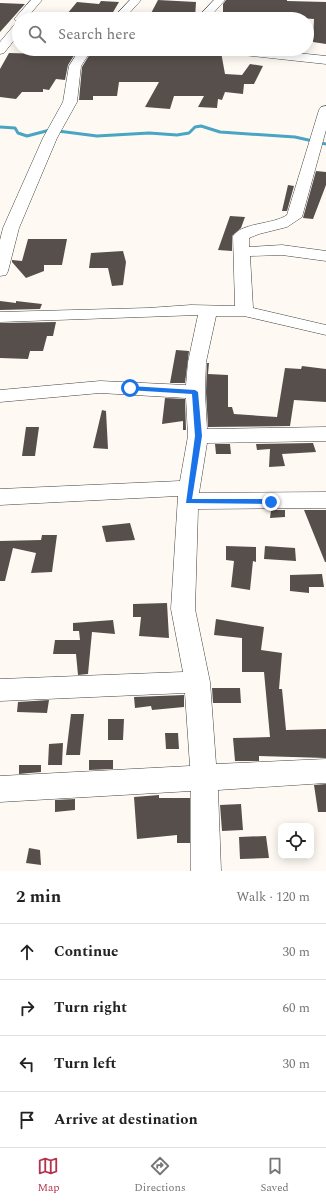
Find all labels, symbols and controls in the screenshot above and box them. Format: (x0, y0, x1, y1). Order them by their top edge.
search box (12, 12, 314, 56)
icon: search (26, 23, 48, 45)
text: Search here (58, 23, 136, 46)
route start (121, 379, 139, 397)
route end (262, 493, 280, 511)
map controls (278, 823, 314, 859)
button: locate (278, 823, 314, 859)
text: 2 min (16, 884, 61, 910)
text: Walk · 120 m (236, 887, 310, 907)
text: Continue (54, 940, 119, 963)
icon: ahead (16, 941, 38, 963)
text: 30 m (283, 942, 310, 962)
text: Turn right (54, 996, 127, 1019)
icon: right (16, 997, 38, 1019)
text: 60 m (283, 998, 310, 1018)
text: Turn left (54, 1052, 116, 1075)
icon: left (16, 1053, 38, 1075)
text: 30 m (283, 1054, 310, 1074)
text: Arrive at destination (54, 1108, 198, 1131)
icon: arrive (16, 1109, 38, 1131)
tab: Map (37, 1155, 60, 1196)
tab: Directions (134, 1155, 186, 1196)
tab: Saved (260, 1155, 289, 1196)

